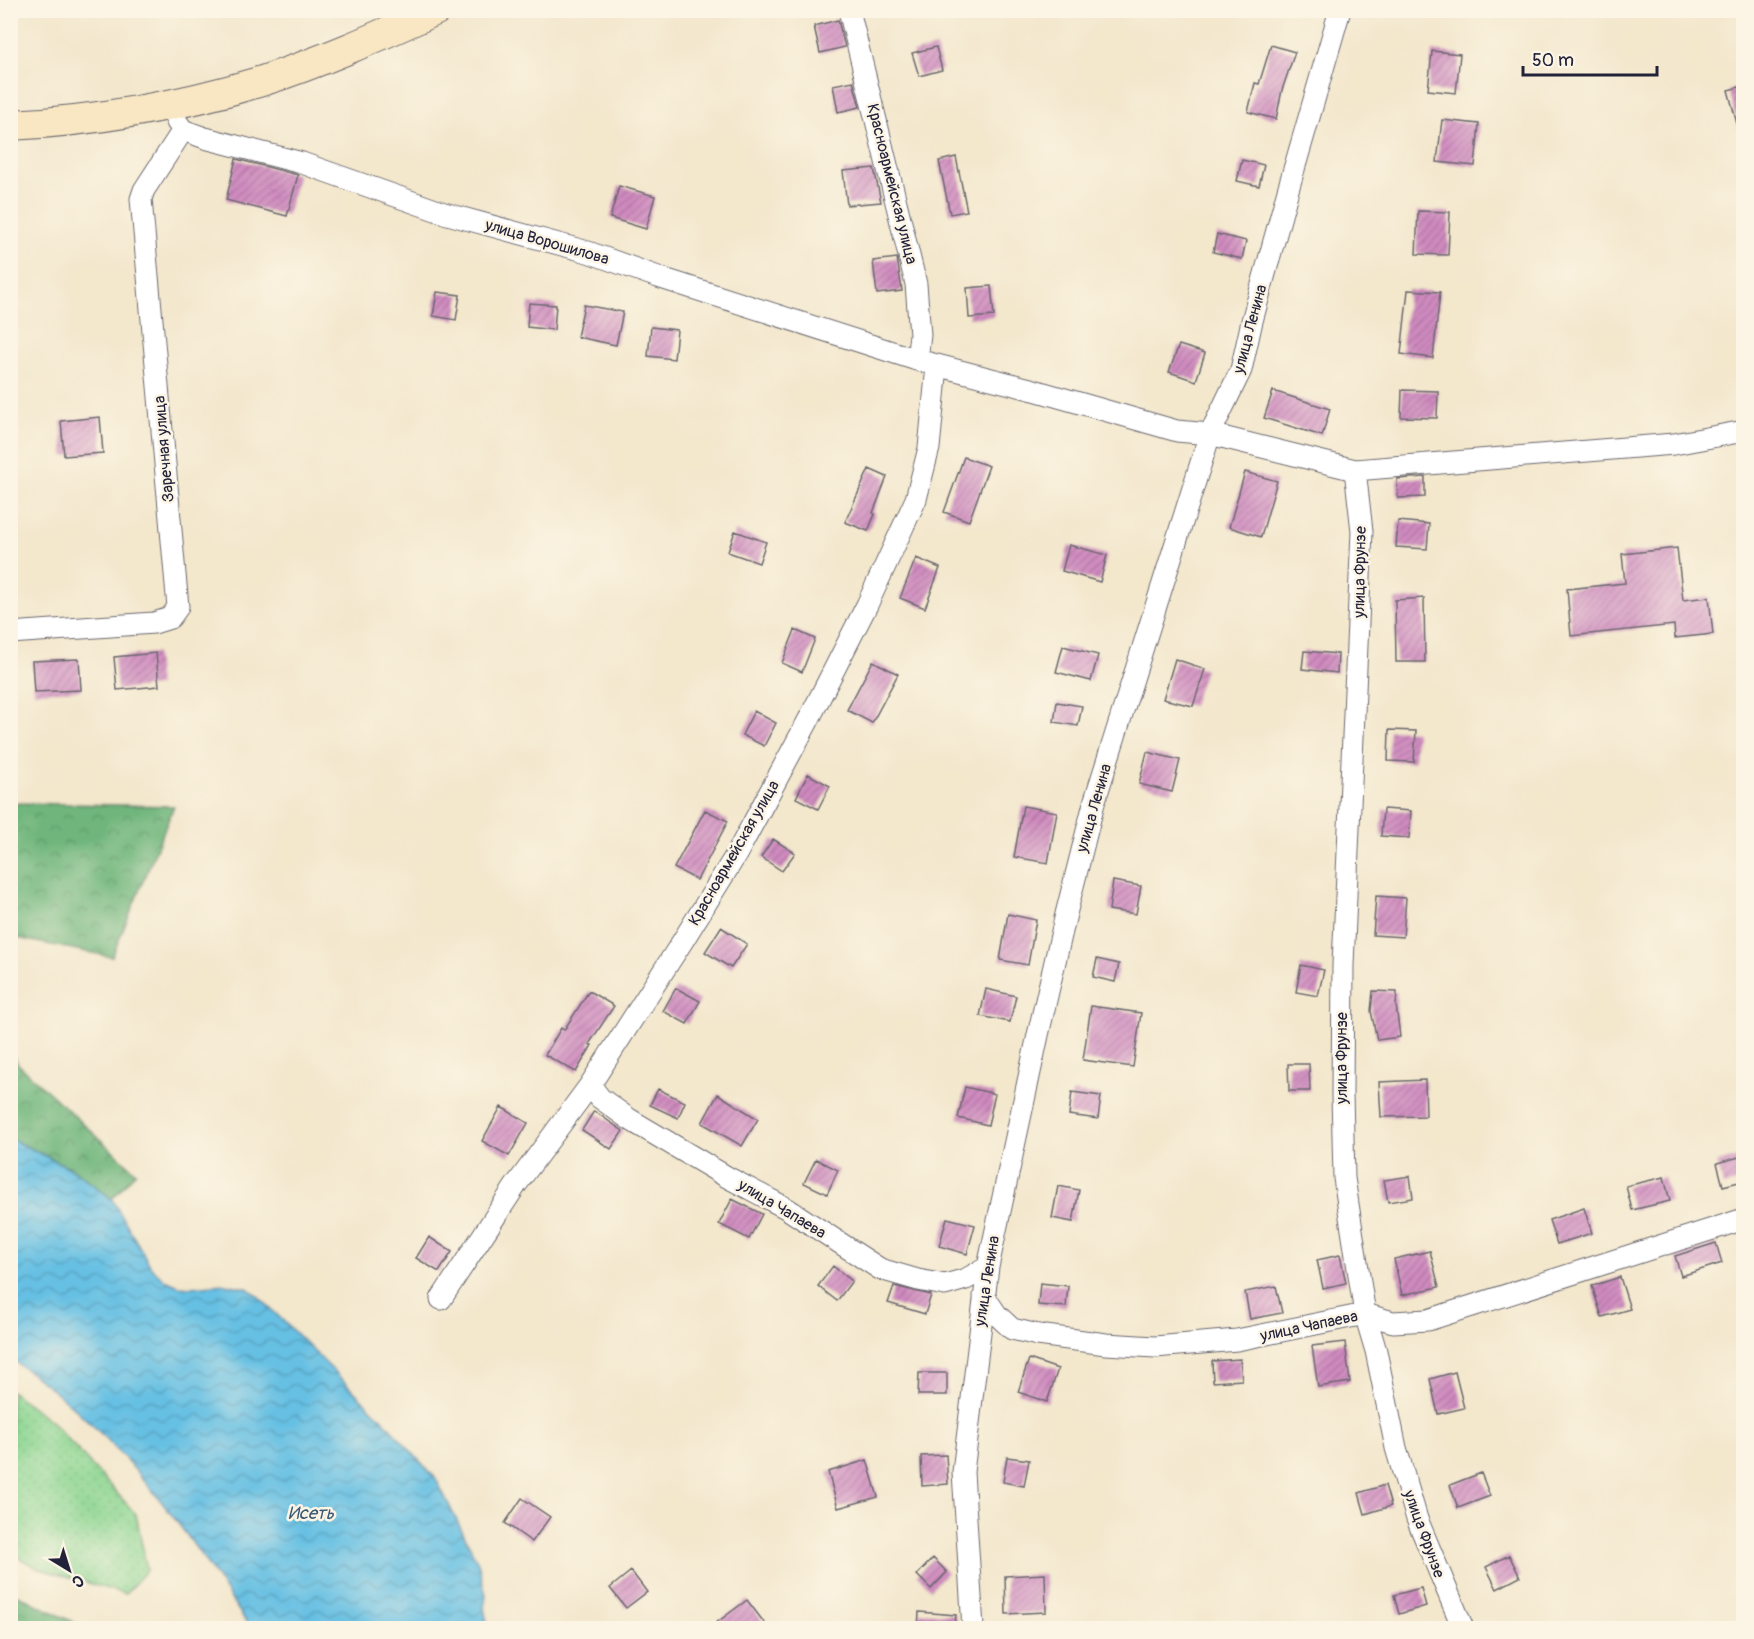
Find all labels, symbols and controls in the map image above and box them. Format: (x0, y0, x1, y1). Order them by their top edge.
scale bar (1523, 39, 1656, 77)
text: 50 m (1532, 49, 1574, 72)
street label: Красноармейская улица (862, 102, 922, 266)
street label: улица Ворошилова (482, 214, 611, 269)
street label: улица Ленина (1228, 282, 1271, 377)
street label: Заречная улица (149, 395, 179, 503)
street label: улица Фрунзе (1349, 526, 1371, 619)
street label: улица Ленина (1072, 761, 1116, 856)
street label: Красноармейская улица (684, 777, 784, 929)
street label: улица Фрунзе (1332, 1012, 1352, 1105)
street label: улица Чапаева (734, 1174, 830, 1243)
street label: улица Ленина (970, 1234, 1004, 1329)
street label: улица Чапаева (1257, 1306, 1360, 1346)
street label: улица Фрунзе (1399, 1486, 1449, 1581)
water label: Исеть (288, 1502, 335, 1525)
north arrow (39, 1540, 99, 1600)
text: С (67, 1570, 88, 1592)

